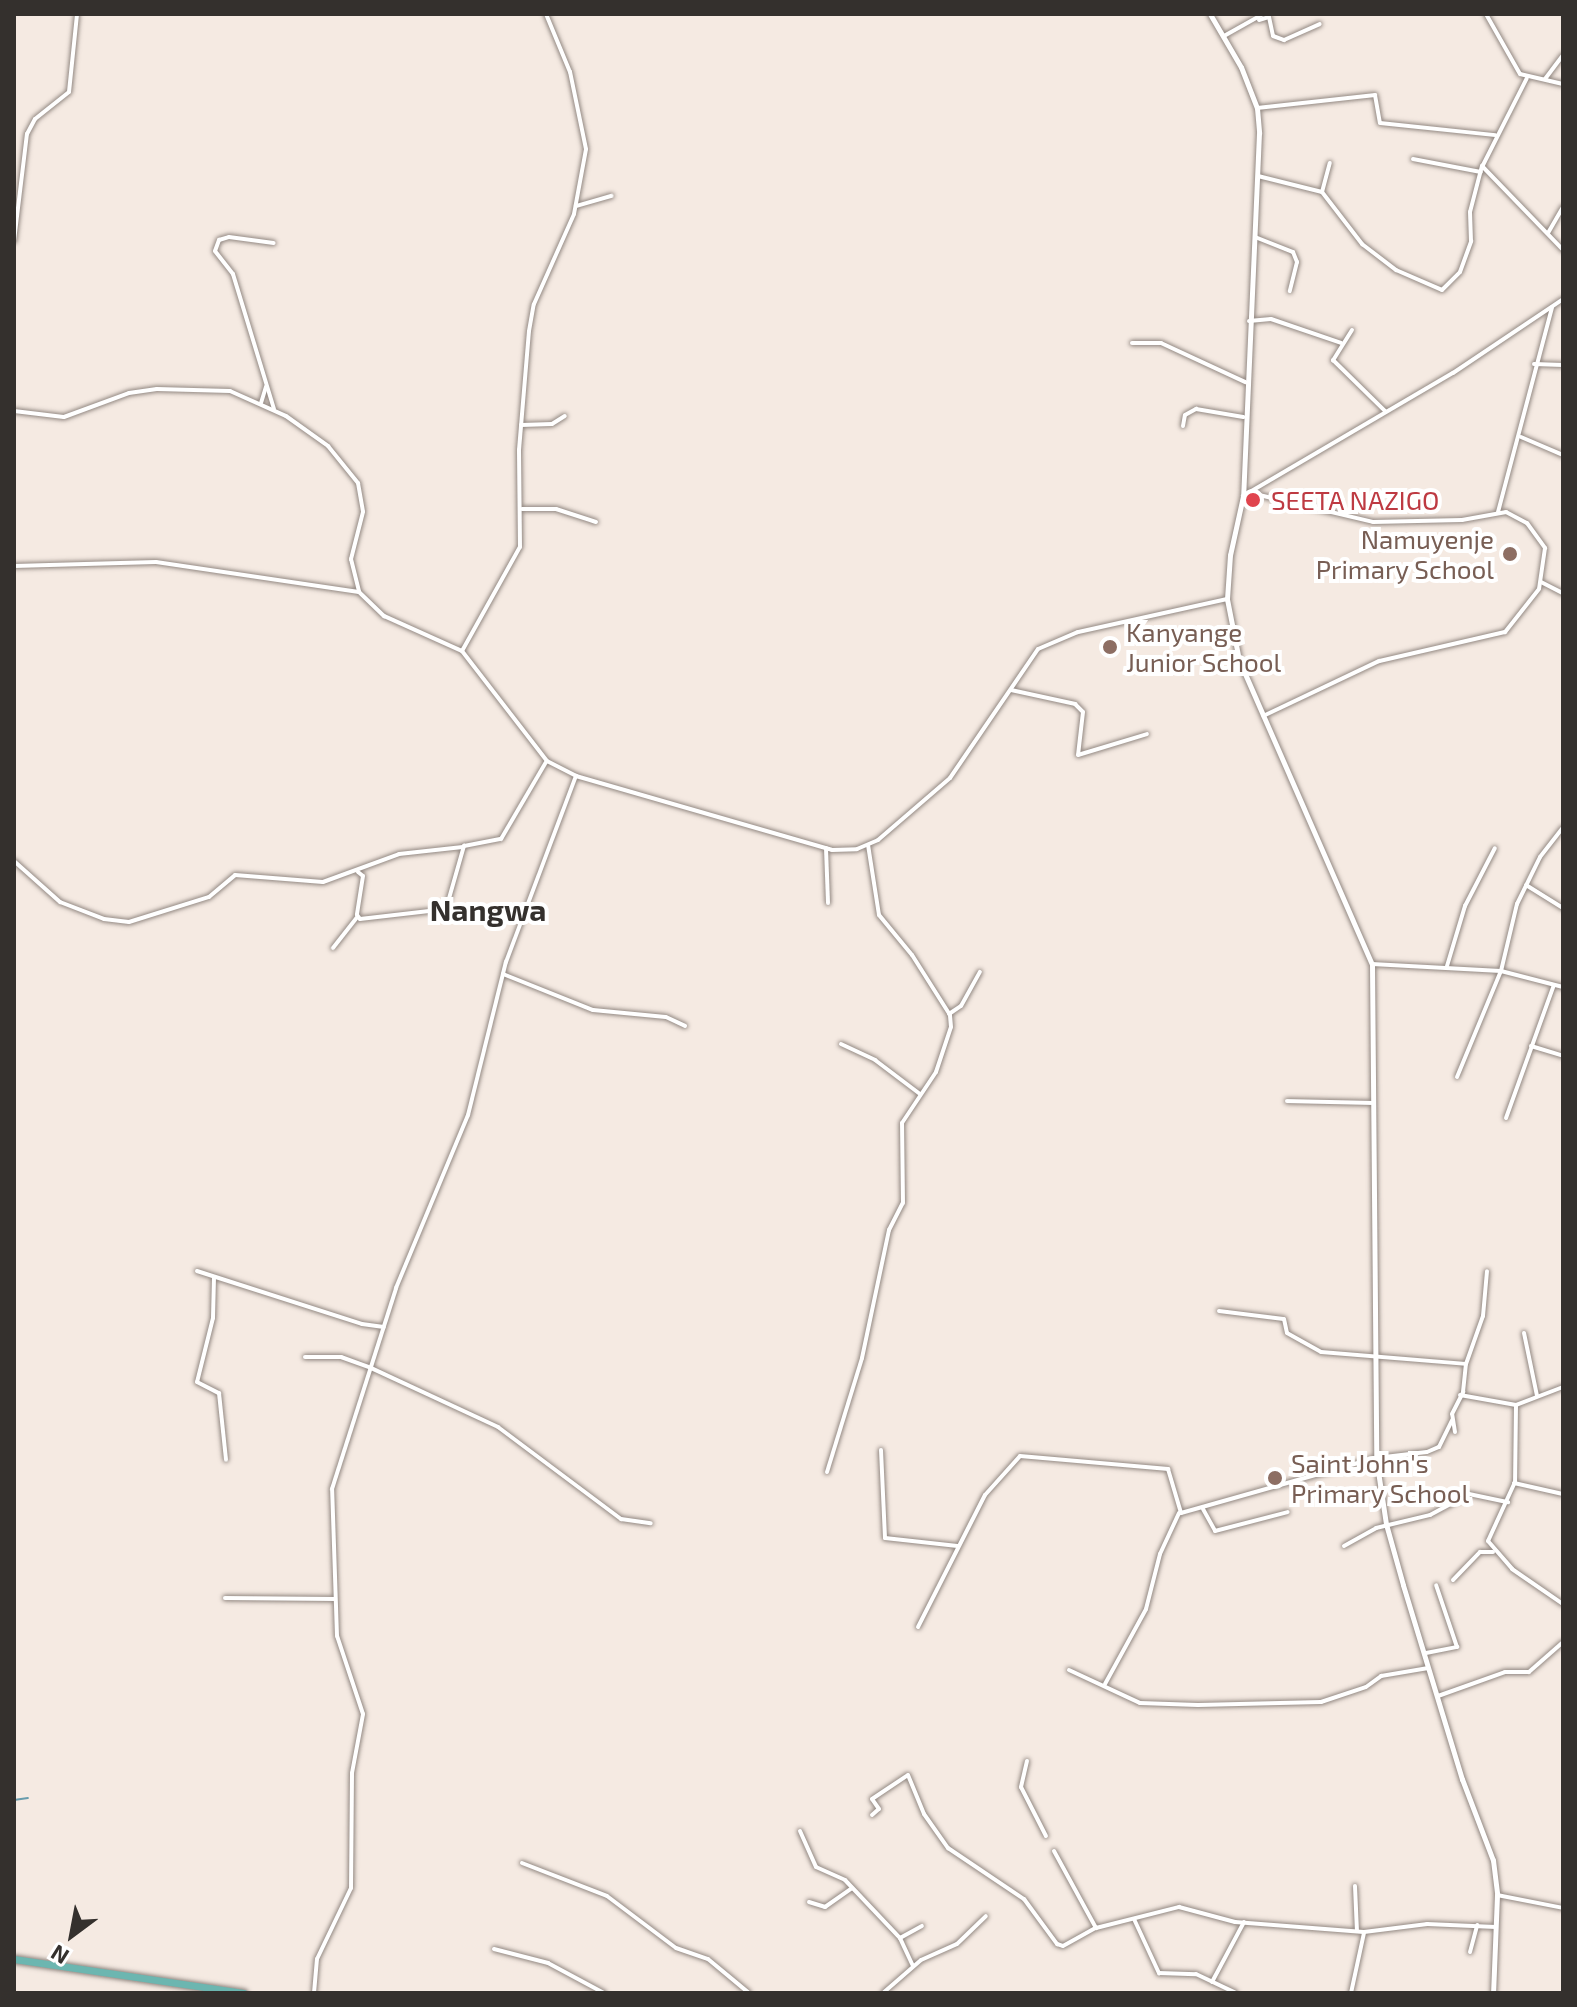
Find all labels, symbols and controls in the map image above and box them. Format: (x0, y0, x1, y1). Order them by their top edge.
place label: SEETA NAZIGO (1271, 484, 1440, 516)
marker: SEETA NAZIGO (1242, 489, 1264, 511)
place label: Namuyenje Primary School (1315, 523, 1494, 584)
marker: Namuyenje Primary School (1501, 545, 1519, 563)
place label: Kanyange Junior School (1126, 616, 1282, 678)
marker: Kanyange Junior School (1101, 638, 1119, 656)
district label: Nangwa (430, 891, 546, 927)
place label: Saint John's Primary School (1291, 1447, 1470, 1508)
marker: Saint John's Primary School (1266, 1469, 1284, 1487)
north arrow (32, 1895, 112, 1975)
text: N (46, 1940, 73, 1971)

